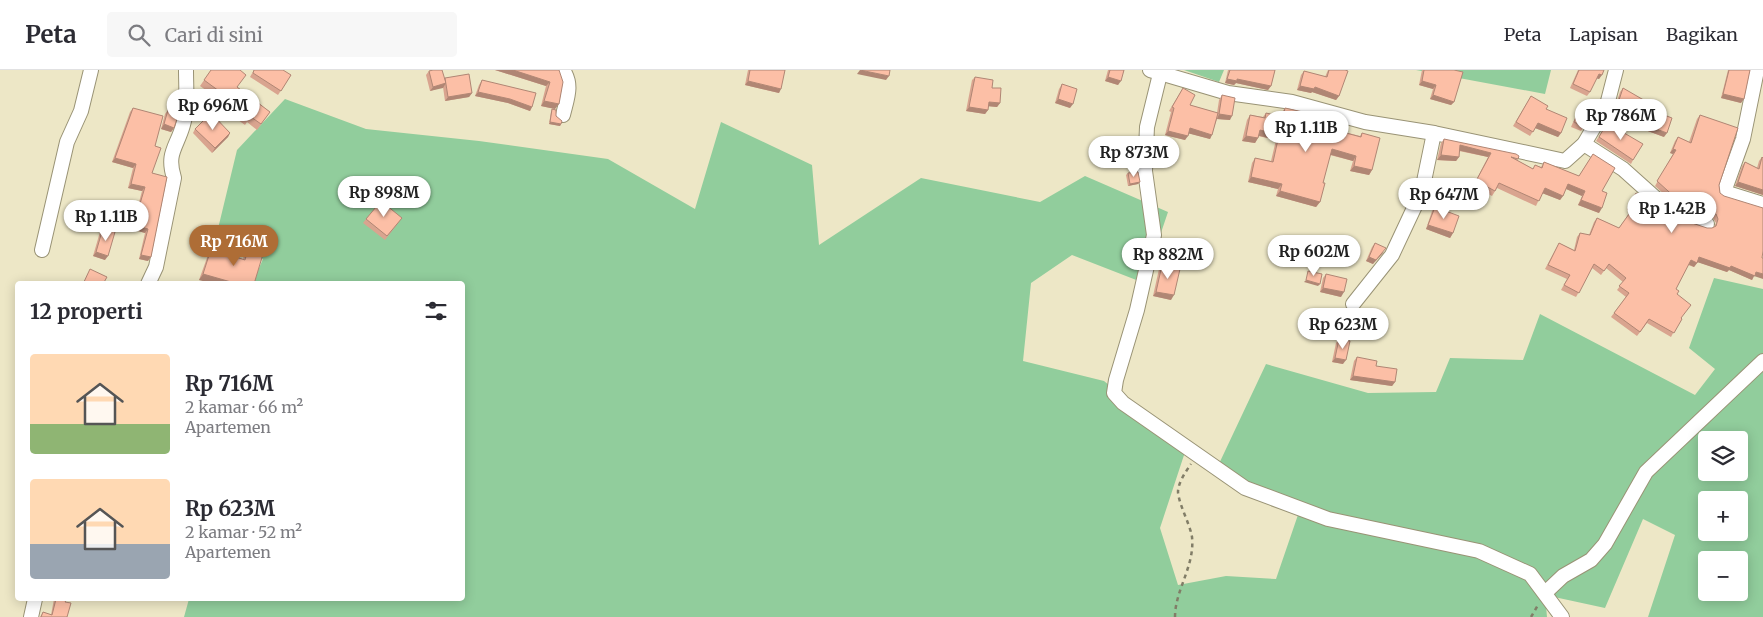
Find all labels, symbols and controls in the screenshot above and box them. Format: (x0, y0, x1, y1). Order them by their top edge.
search box (107, 12, 457, 57)
text: Peta (25, 19, 77, 50)
icon: search (125, 21, 153, 49)
text: Cari di sini (165, 23, 263, 47)
text: Peta (1504, 23, 1541, 46)
text: Lapisan (1569, 23, 1638, 46)
text: Bagikan (1666, 23, 1738, 46)
pin: Rp 696M (167, 88, 259, 131)
text: Rp 696M (178, 95, 248, 115)
pin: Rp 786M (1575, 98, 1667, 141)
text: Rp 786M (1586, 105, 1656, 125)
pin: Rp 1.11B (1254, 111, 1358, 153)
text: Rp 1.11B (1275, 117, 1337, 137)
pin: Rp 873M (1088, 136, 1180, 178)
text: Rp 873M (1099, 142, 1169, 162)
pin: Rp 898M (338, 176, 430, 218)
pin: Rp 647M (1398, 178, 1490, 220)
text: Rp 898M (349, 182, 419, 202)
text: Rp 647M (1409, 184, 1479, 204)
pin: Rp 1.42B (1620, 191, 1724, 234)
text: Rp 1.42B (1638, 198, 1706, 218)
pin: Rp 1.11B (54, 200, 158, 242)
text: Rp 1.11B (75, 206, 137, 226)
pin: Rp 716M (188, 224, 280, 267)
text: Rp 716M (200, 231, 268, 251)
pin: Rp 602M (1268, 234, 1360, 277)
pin: Rp 882M (1122, 238, 1214, 280)
text: Rp 602M (1279, 241, 1349, 261)
text: Rp 882M (1133, 244, 1203, 264)
icon: filters (422, 297, 450, 325)
text: 12 properti (30, 298, 143, 325)
pin: Rp 623M (1297, 308, 1389, 350)
text: Rp 623M (1309, 314, 1377, 334)
text: Rp 716M (185, 370, 274, 397)
icon: home (70, 374, 130, 434)
text: 2 kamar · 66 m² (185, 397, 303, 417)
text: Apartemen (185, 417, 271, 437)
map controls (1698, 431, 1748, 601)
button: layers (1698, 431, 1748, 481)
button: + (1698, 491, 1748, 541)
text: Rp 623M (185, 495, 275, 522)
icon: home (70, 499, 130, 559)
text: 2 kamar · 52 m² (185, 522, 302, 542)
text: Apartemen (185, 542, 271, 562)
button: − (1698, 551, 1748, 601)

